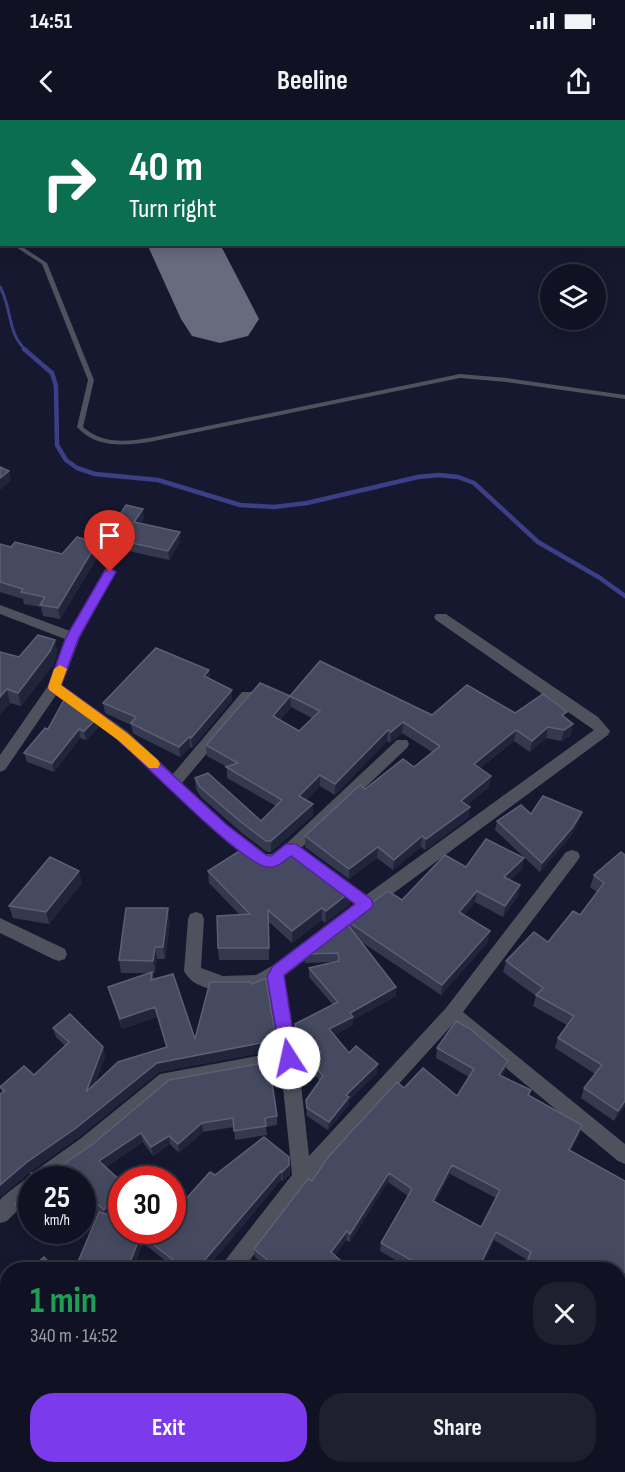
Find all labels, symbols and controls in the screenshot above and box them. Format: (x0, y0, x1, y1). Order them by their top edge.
text: 14:51 (30, 8, 72, 35)
icon: back (30, 65, 63, 98)
text: Beeline (277, 65, 348, 97)
icon: share (562, 65, 595, 98)
text: 40 m (129, 142, 203, 193)
icon: right (30, 144, 108, 222)
text: Turn right (129, 193, 216, 225)
map controls (540, 264, 606, 330)
button: layers (540, 264, 606, 330)
pin (84, 510, 135, 572)
icon: arrive (93, 519, 126, 552)
position arrow (257, 1026, 321, 1090)
speed limit sign: 30 (108, 1166, 186, 1244)
text: 25 (44, 1180, 70, 1216)
text: km/h (44, 1211, 70, 1230)
text: 1 min (30, 1280, 97, 1323)
button: close (533, 1282, 596, 1345)
text: 340 m · 14:52 (30, 1324, 117, 1348)
button: Exit (30, 1393, 307, 1462)
button: Share (319, 1393, 596, 1462)

